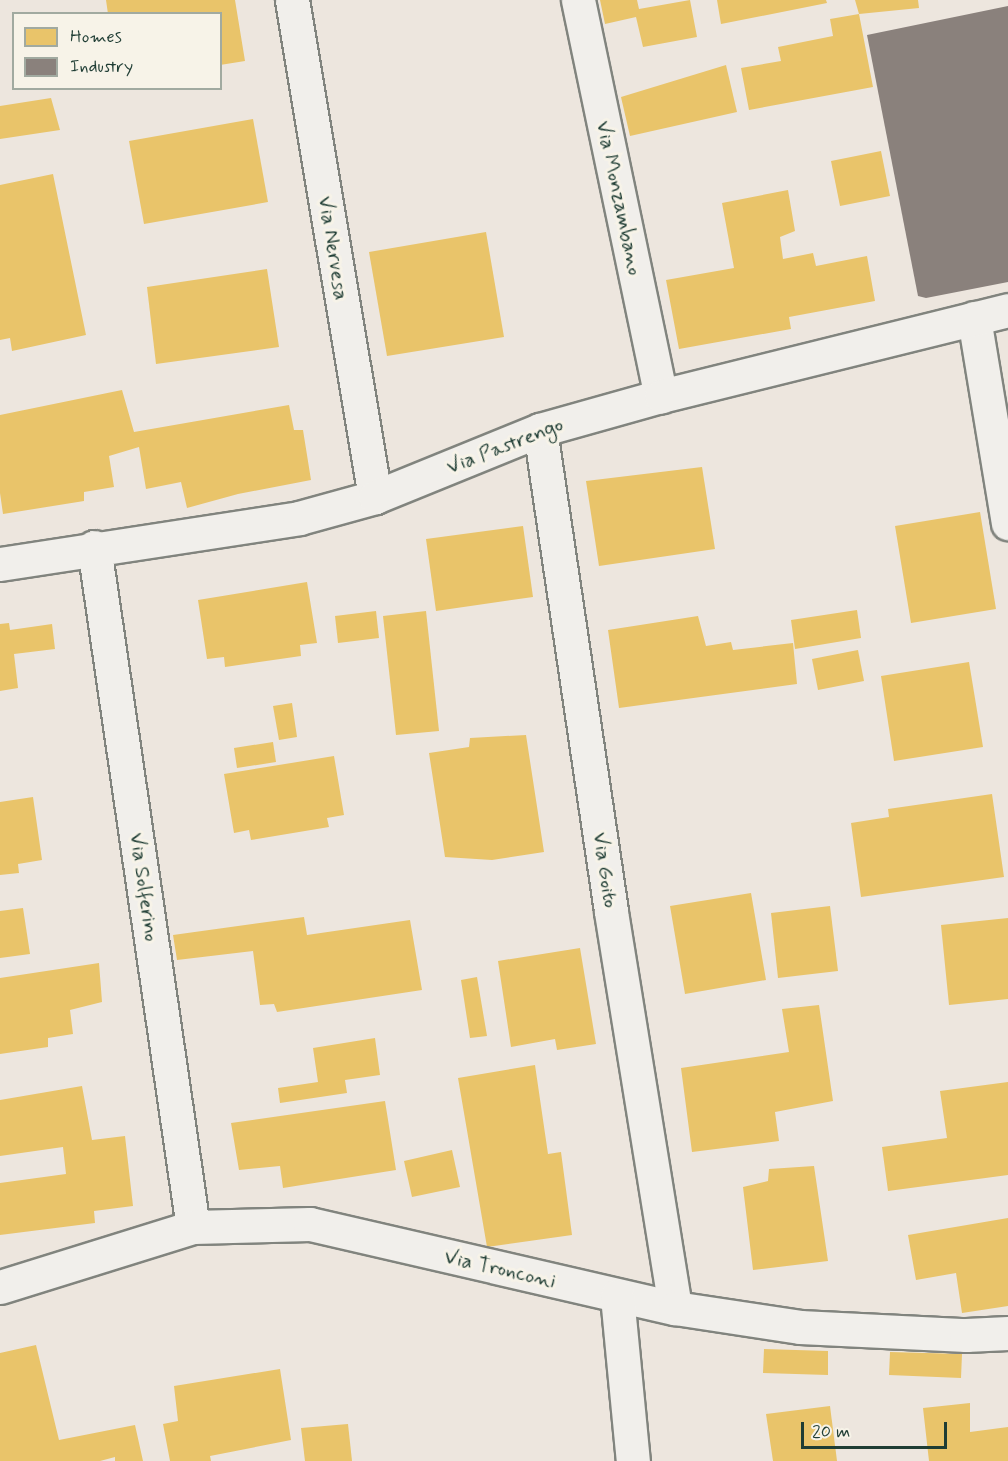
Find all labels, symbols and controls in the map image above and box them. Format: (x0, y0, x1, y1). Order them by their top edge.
legend (12, 12, 222, 90)
text: Homes (70, 25, 122, 49)
text: Industry (70, 55, 133, 79)
street label: Via Monzambano (590, 117, 648, 279)
street label: Via Nervesa (312, 193, 354, 303)
street label: Via Pastrengo (444, 413, 566, 479)
street label: Via Solferino (124, 830, 164, 944)
street label: Via Goito (587, 830, 623, 910)
street label: Via Tronconi (442, 1244, 558, 1294)
scale bar (804, 1410, 950, 1448)
text: 20 m (812, 1420, 850, 1444)

